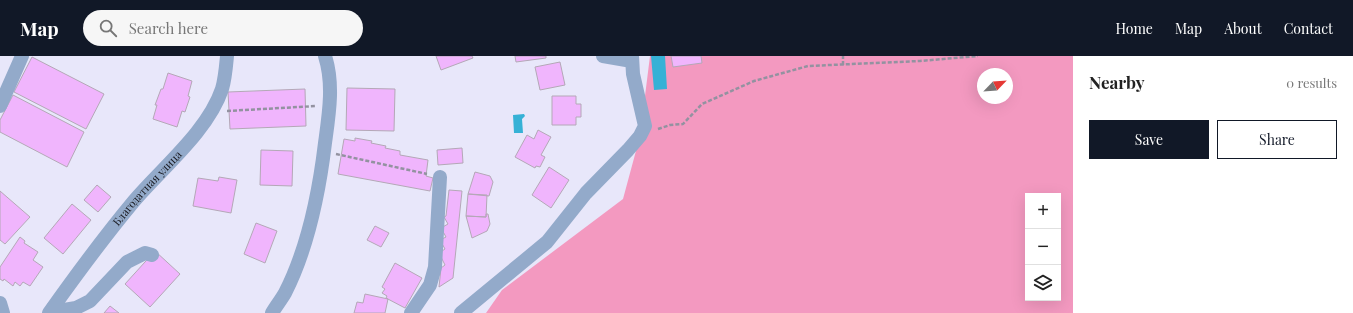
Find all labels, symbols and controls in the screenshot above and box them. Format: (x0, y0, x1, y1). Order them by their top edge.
search box (83, 10, 363, 46)
text: Map (20, 15, 59, 41)
icon: search (97, 17, 119, 39)
text: Search here (129, 18, 208, 38)
text: Home (1115, 19, 1153, 38)
text: Map (1175, 19, 1202, 38)
text: About (1224, 19, 1262, 38)
text: Contact (1284, 19, 1333, 38)
north arrow (977, 68, 1013, 104)
text: Nearby (1089, 71, 1144, 93)
text: 0 results (1286, 74, 1337, 91)
button: Save (1089, 120, 1209, 159)
button: Share (1217, 120, 1337, 159)
street label: Благодатная улица (109, 147, 185, 229)
map controls (1025, 193, 1061, 301)
button: + (1025, 193, 1061, 229)
button: − (1025, 229, 1061, 265)
button: layers (1025, 265, 1061, 301)

